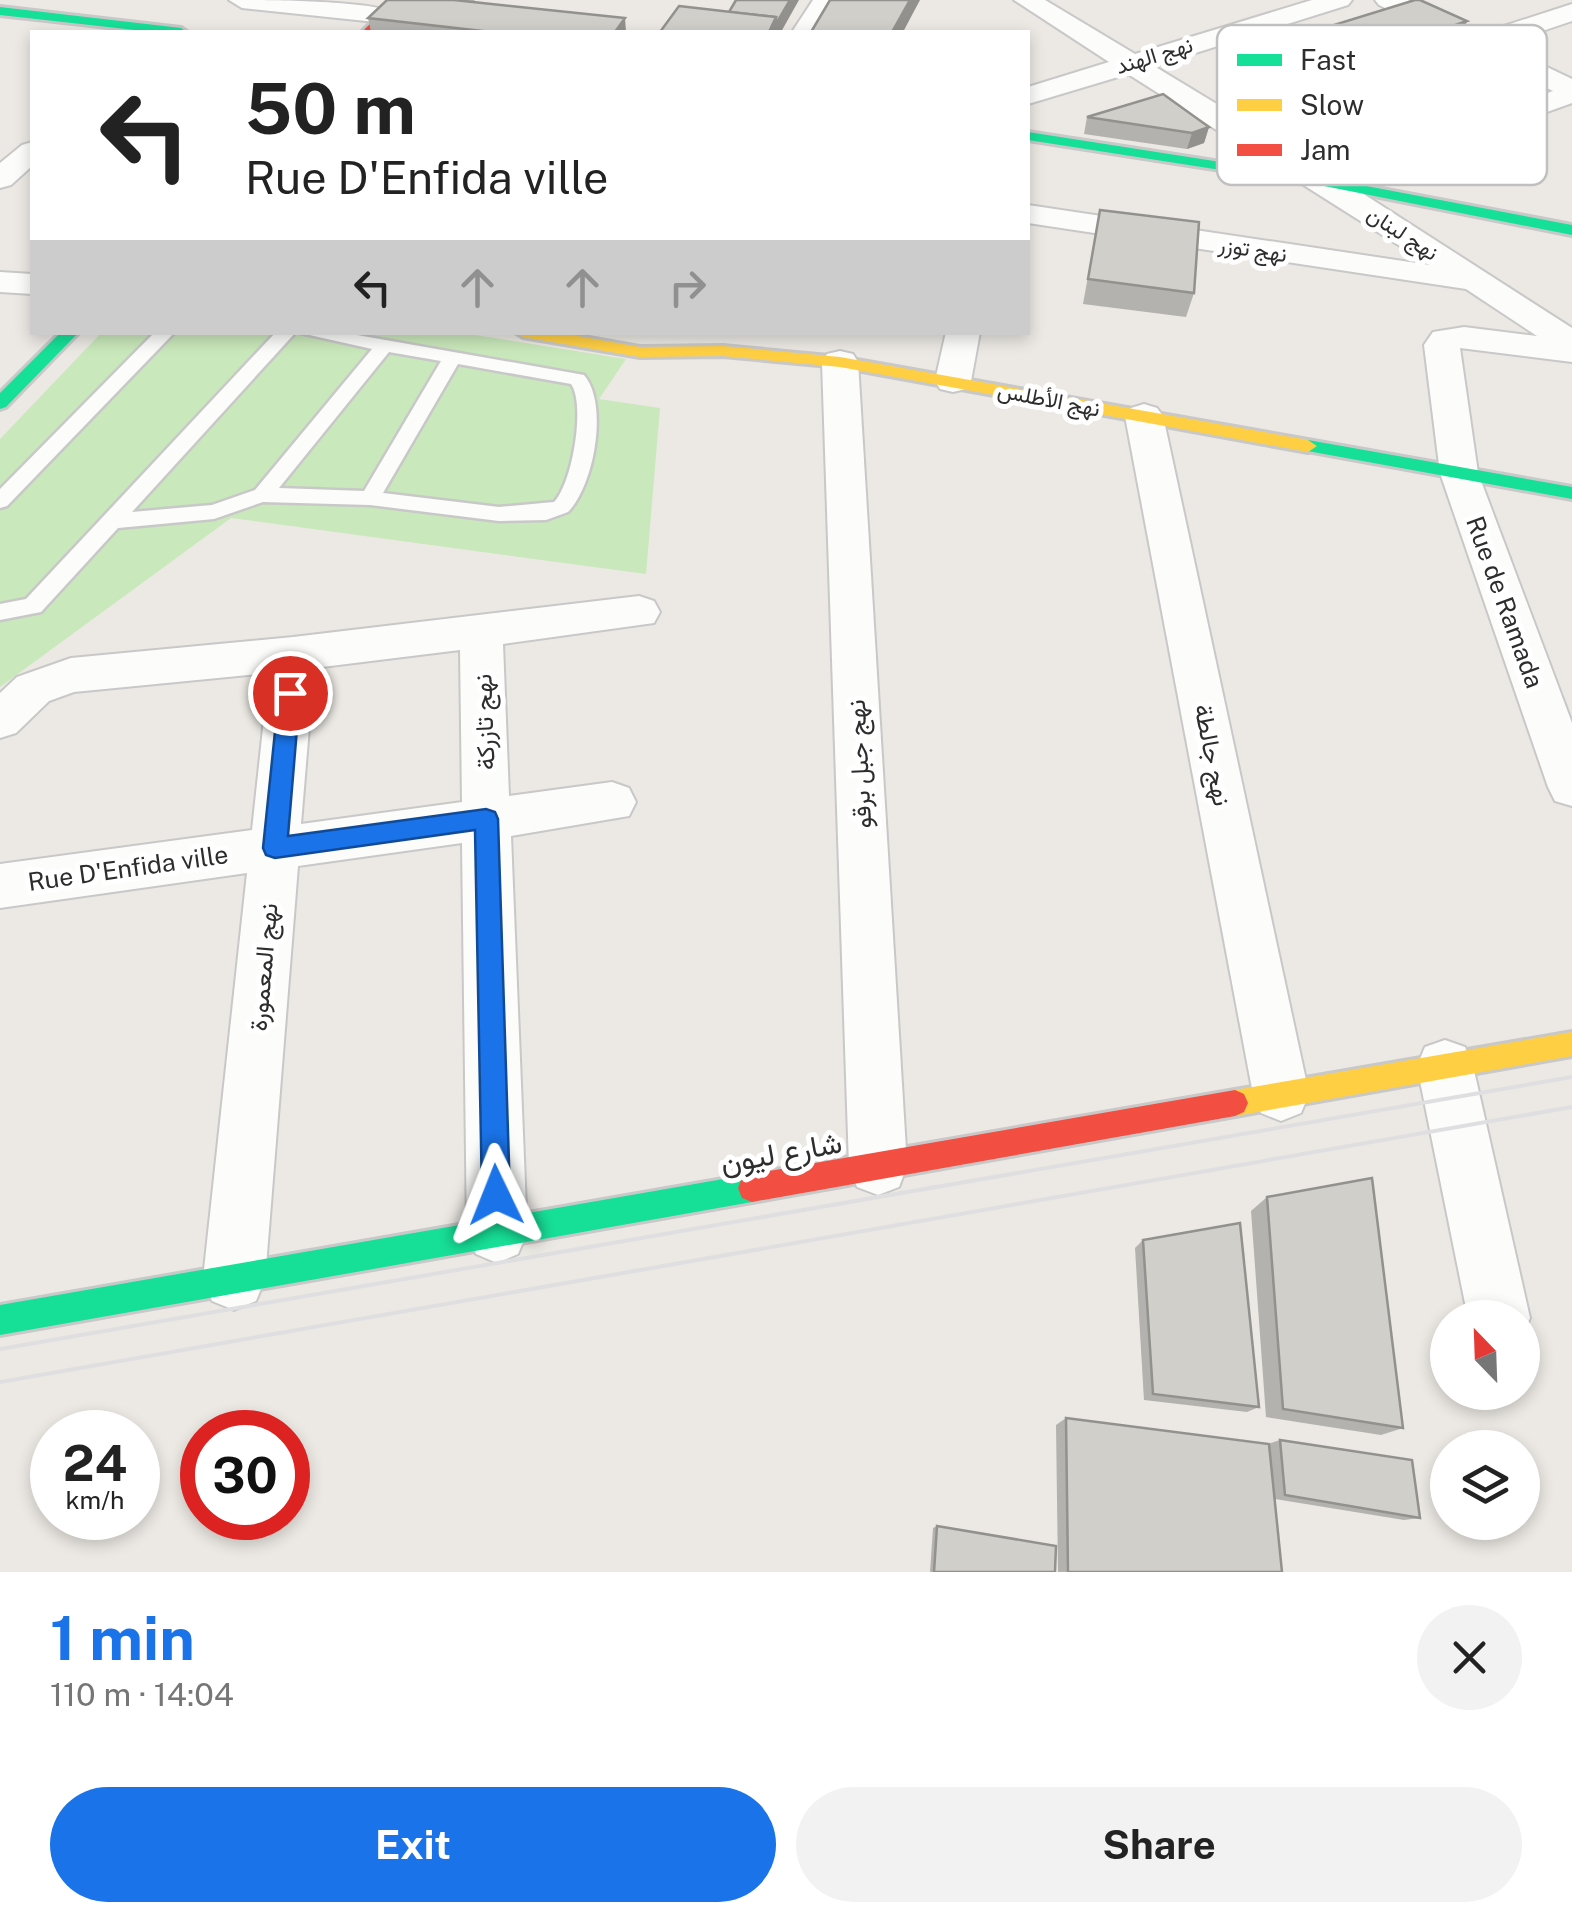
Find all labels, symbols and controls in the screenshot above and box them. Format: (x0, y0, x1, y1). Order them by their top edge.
legend (1217, 25, 1547, 185)
street label: نهج الهند (1112, 31, 1196, 81)
text: Fast (1300, 43, 1356, 76)
text: 50 m (245, 67, 416, 150)
icon: left (80, 70, 210, 200)
text: Slow (1300, 88, 1364, 121)
text: Jam (1300, 133, 1351, 166)
text: Rue D'Enfida ville (245, 151, 608, 204)
street label: نهج لبنان (1361, 200, 1444, 267)
street label: نهج توزر (1216, 231, 1289, 269)
icon: left (345, 260, 400, 315)
icon: ahead (450, 260, 505, 315)
icon: ahead (555, 260, 610, 315)
icon: right (660, 260, 715, 315)
street label: نهج الأطلس (995, 376, 1102, 424)
street label: Rue de Ramada (1460, 512, 1550, 692)
pin (248, 651, 333, 736)
icon: arrive (263, 666, 318, 721)
street label: نهج تازركة (467, 673, 504, 771)
street label: نهج جبل برقو (841, 699, 880, 829)
street label: نهج جالطة (1185, 701, 1238, 809)
street label: Rue D'Enfida ville (26, 839, 230, 897)
street label: نهج المعمورة (242, 902, 287, 1032)
street label: شارع ليون (718, 1124, 845, 1183)
position arrow (444, 1143, 548, 1247)
north arrow (1430, 1300, 1540, 1410)
map controls (1430, 1300, 1540, 1540)
speed limit sign: 30 (180, 1410, 310, 1540)
button: layers (1430, 1430, 1540, 1540)
text: 24 (63, 1433, 127, 1492)
text: km/h (66, 1485, 124, 1515)
text: 1 min (50, 1603, 195, 1674)
button: close (1417, 1605, 1522, 1710)
text: 110 m · 14:04 (50, 1676, 234, 1713)
button: Exit (50, 1787, 776, 1902)
button: Share (796, 1787, 1522, 1902)

